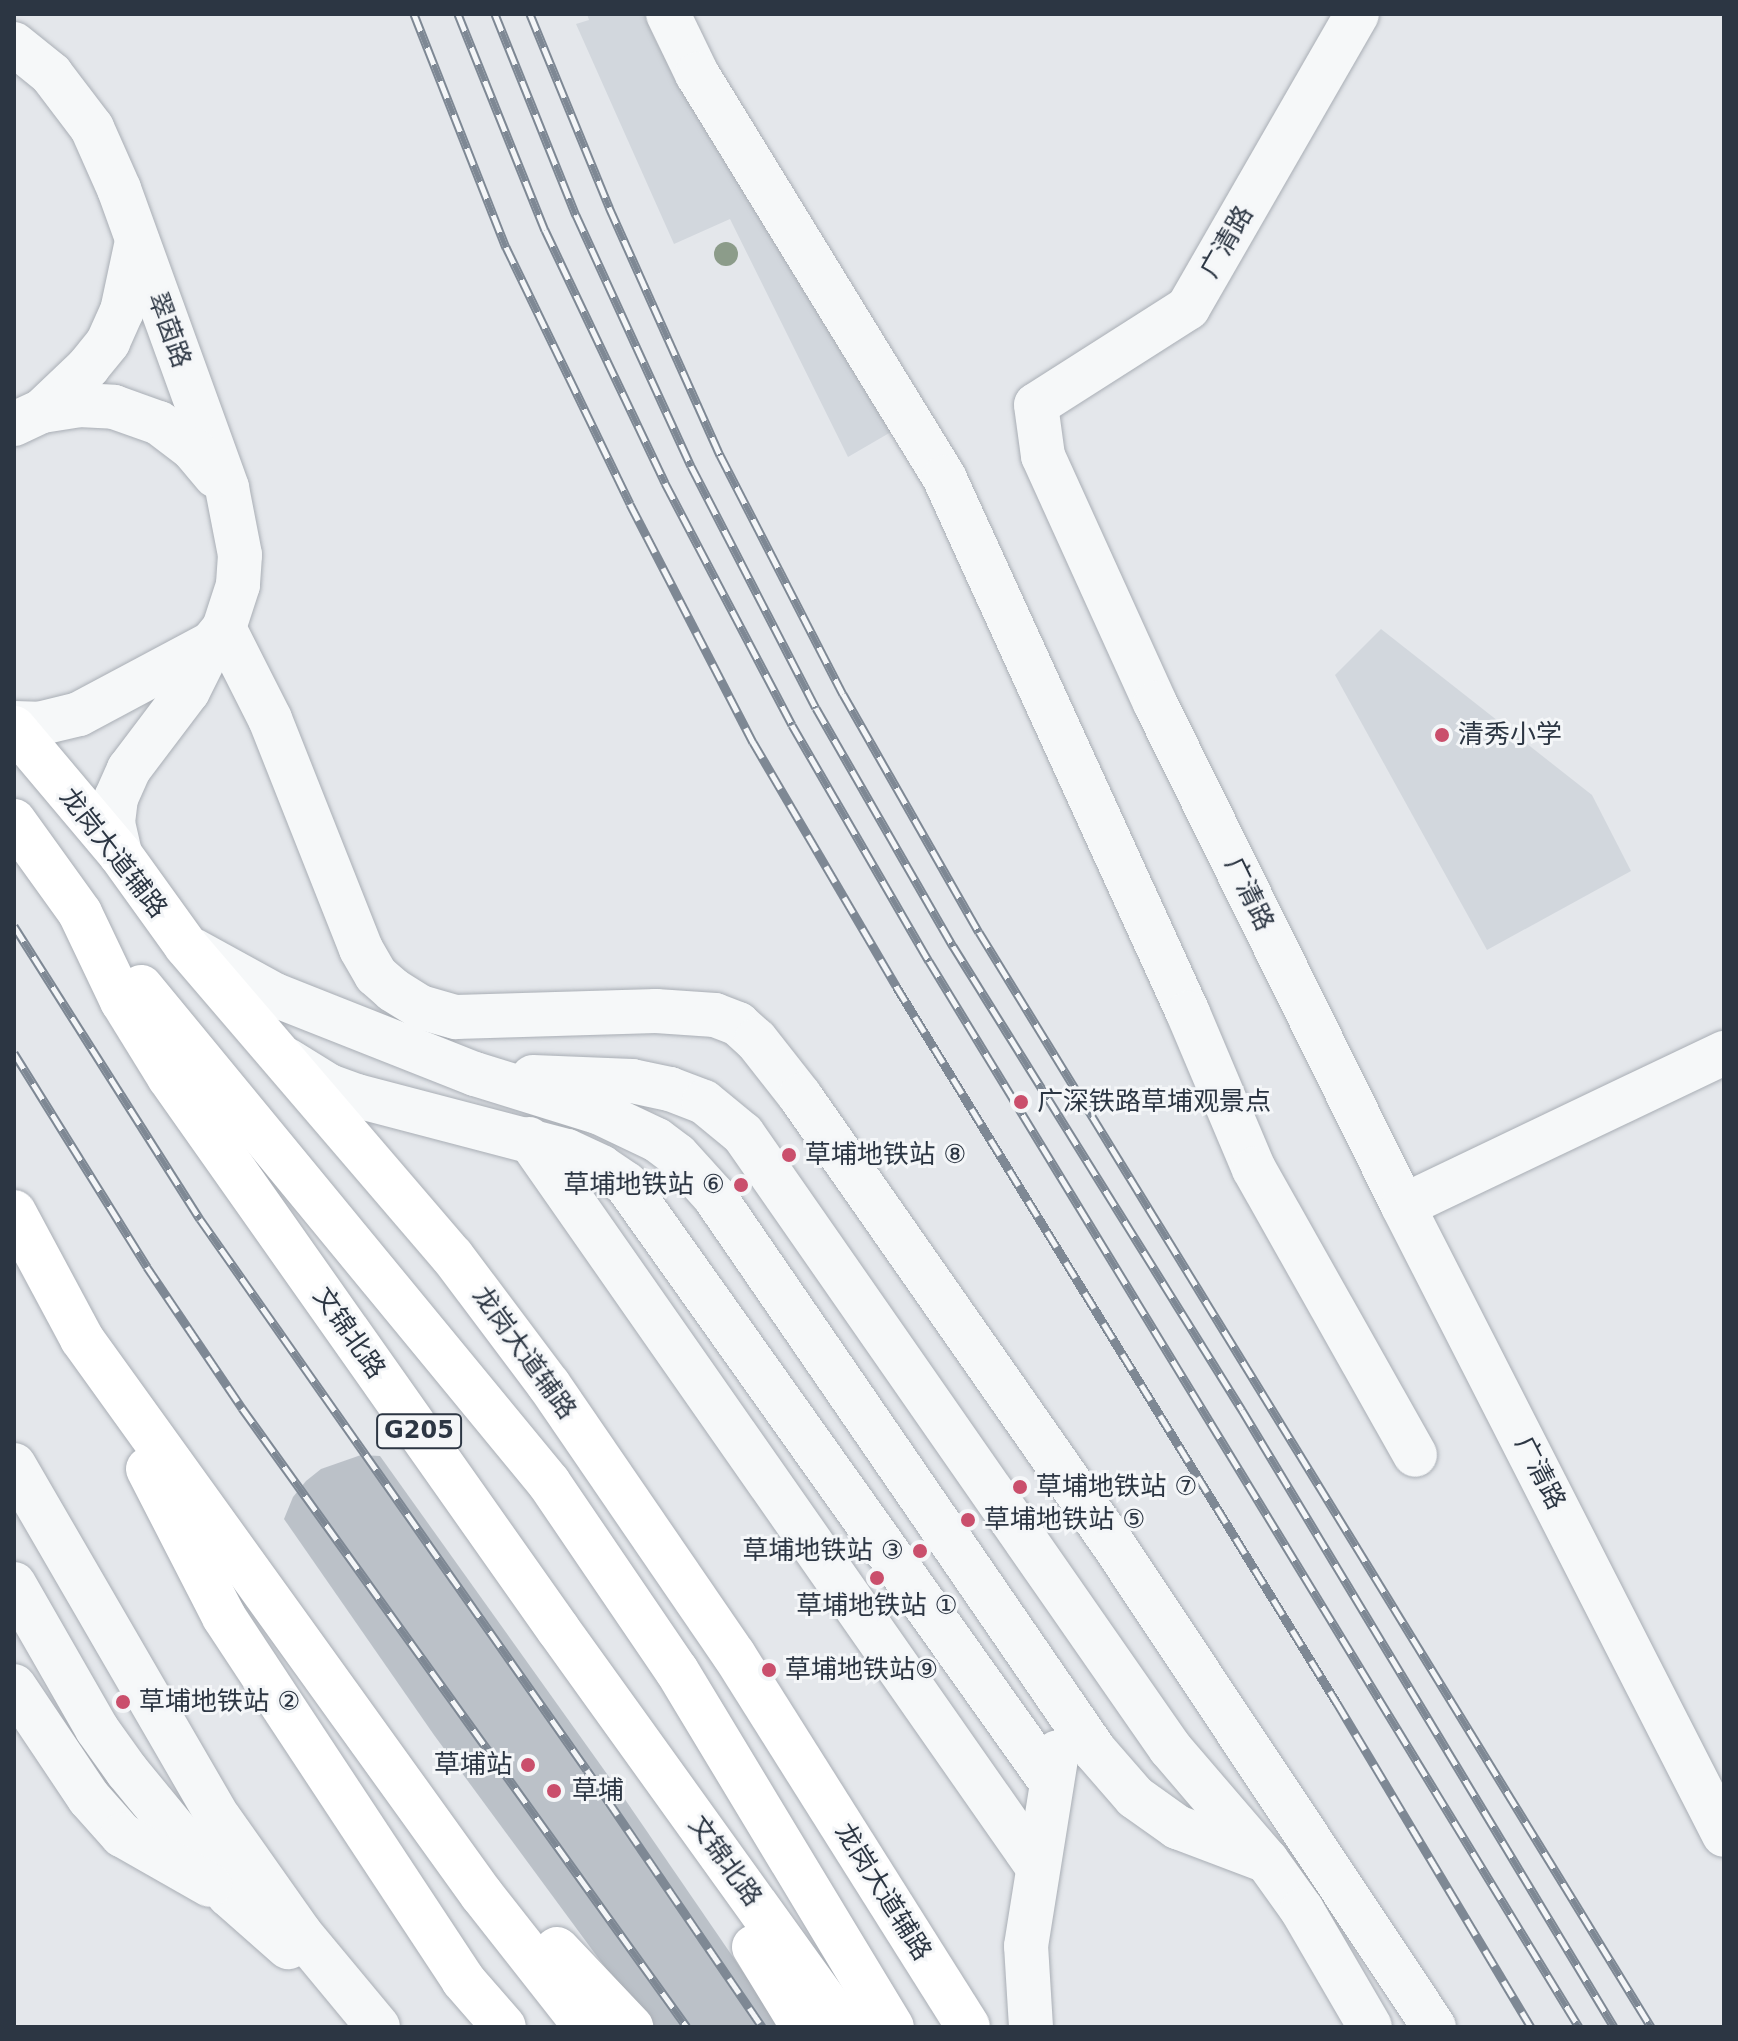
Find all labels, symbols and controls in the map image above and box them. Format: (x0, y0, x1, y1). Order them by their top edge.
street label: 广清路 (1194, 200, 1260, 284)
street label: 翠茵路 (141, 288, 197, 372)
place label: 清秀小学 (1458, 719, 1562, 751)
marker: 清秀小学 (1433, 726, 1451, 744)
street label: 龙岗大道辅路 (53, 782, 173, 924)
street label: 广清路 (1218, 852, 1280, 936)
place label: 广深铁路草埔观景点 (1037, 1086, 1271, 1118)
marker: 广深铁路草埔观景点 (1012, 1093, 1030, 1111)
place label: 草埔地铁站 ⑧ (805, 1139, 967, 1171)
marker: 草埔地铁站 ⑧ (780, 1146, 798, 1164)
place label: 草埔地铁站 ⑥ (563, 1169, 725, 1201)
marker: 草埔地铁站 ⑥ (732, 1176, 750, 1194)
street label: 文锦北路 (306, 1281, 392, 1385)
street label: 龙岗大道辅路 (466, 1281, 582, 1425)
road number: G205 (375, 1411, 463, 1451)
street label: 广清路 (1508, 1431, 1572, 1515)
place label: 草埔地铁站 ⑦ (1036, 1471, 1198, 1503)
marker: 草埔地铁站 ⑦ (1011, 1478, 1029, 1496)
place label: 草埔地铁站 ⑤ (984, 1504, 1146, 1536)
marker: 草埔地铁站 ⑤ (959, 1511, 977, 1529)
place label: 草埔地铁站 ③ (742, 1535, 904, 1567)
marker: 草埔地铁站 ③ (911, 1542, 929, 1560)
marker: 草埔地铁站 ① (868, 1569, 886, 1587)
place label: 草埔地铁站 ① (796, 1590, 958, 1622)
place label: 草埔地铁站⑨ (785, 1654, 938, 1686)
marker: 草埔地铁站⑨ (760, 1661, 778, 1679)
place label: 草埔地铁站 ② (139, 1686, 301, 1718)
marker: 草埔地铁站 ② (114, 1693, 132, 1711)
place label: 草埔站 (434, 1749, 512, 1781)
marker: 草埔站 (519, 1756, 537, 1774)
place label: 草埔 (572, 1775, 624, 1807)
marker: 草埔 (543, 1780, 565, 1802)
street label: 文锦北路 (682, 1810, 768, 1912)
street label: 龙岗大道辅路 (828, 1818, 938, 1966)

